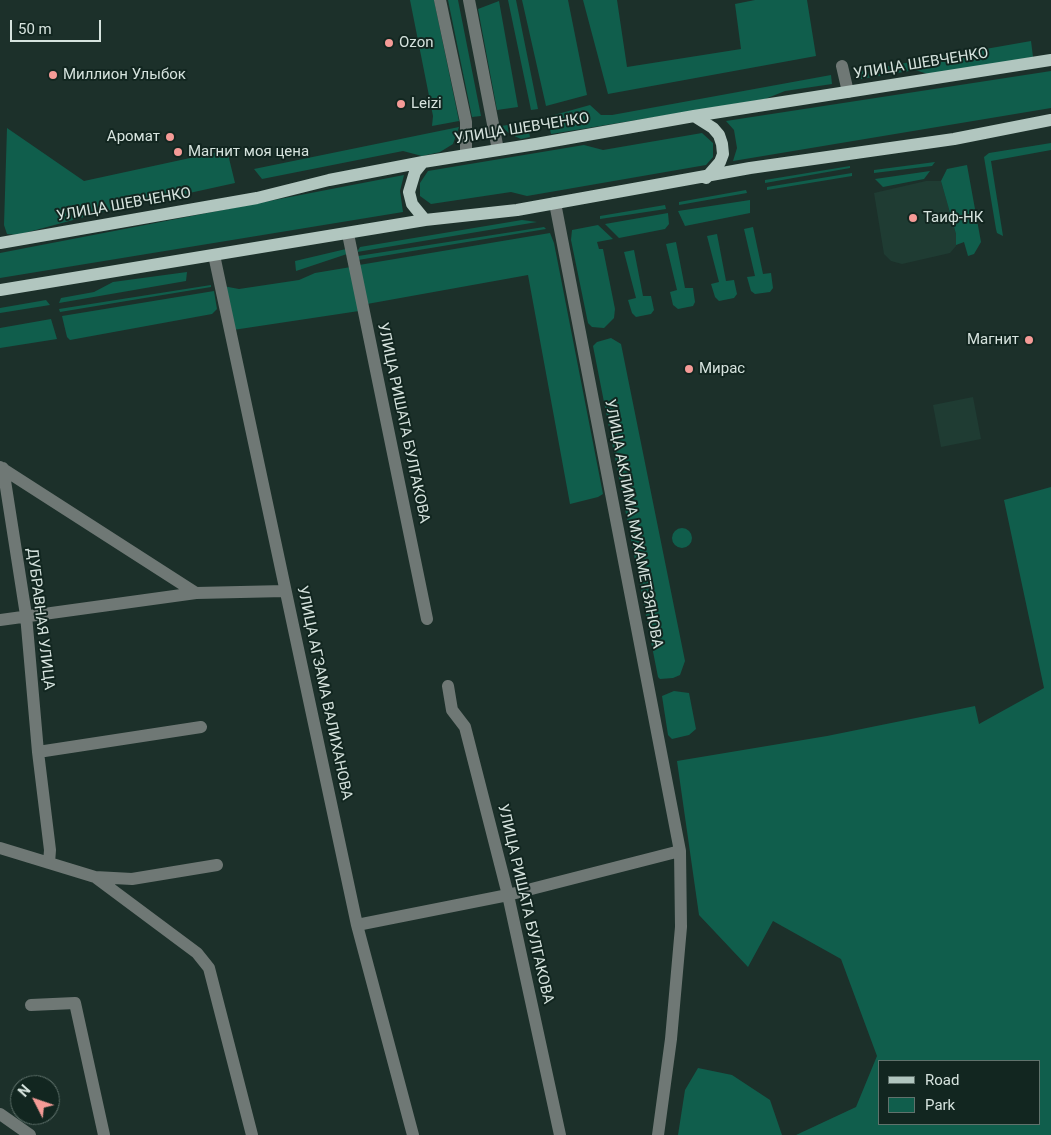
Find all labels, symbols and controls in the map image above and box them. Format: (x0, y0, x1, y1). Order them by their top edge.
scale bar (12, 10, 104, 42)
text: 50 m (18, 20, 52, 38)
place label: Ozon (399, 34, 433, 52)
marker: Ozon (383, 37, 395, 49)
street label: УЛИЦА ШЕВЧЕНКО (852, 44, 990, 84)
place label: Миллион Улыбок (63, 66, 186, 84)
marker: Миллион Улыбок (47, 69, 59, 81)
place label: Leizi (411, 95, 442, 113)
marker: Leizi (395, 98, 407, 110)
street label: УЛИЦА ШЕВЧЕНКО (453, 109, 591, 149)
place label: Аромат (107, 128, 160, 146)
marker: Аромат (164, 131, 176, 143)
place label: Магнит моя цена (188, 143, 309, 161)
marker: Магнит моя цена (172, 146, 184, 158)
street label: УЛИЦА ШЕВЧЕНКО (55, 184, 193, 226)
place label: Таиф-НК (923, 209, 983, 227)
marker: Таиф-НК (907, 212, 919, 224)
street label: УЛИЦА РИШАТА БУЛГАКОВА (373, 321, 433, 525)
place label: Магнит (967, 331, 1019, 349)
marker: Магнит (1023, 334, 1035, 346)
place label: Мирас (699, 360, 745, 378)
marker: Мирас (683, 363, 695, 375)
street label: УЛИЦА АКЛИМА МУХАМЕТЗЯНОВА (600, 398, 666, 650)
street label: ДУБРАВНАЯ УЛИЦА (22, 547, 58, 691)
street label: УЛИЦА АГЗАМА ВАЛИХАНОВА (292, 584, 356, 802)
street label: УЛИЦА РИШАТА БУЛГАКОВА (493, 802, 557, 1006)
legend (878, 1060, 1041, 1125)
text: Road (925, 1071, 959, 1089)
north arrow (10, 1075, 60, 1125)
text: N (15, 1082, 34, 1100)
text: Park (925, 1096, 955, 1114)

